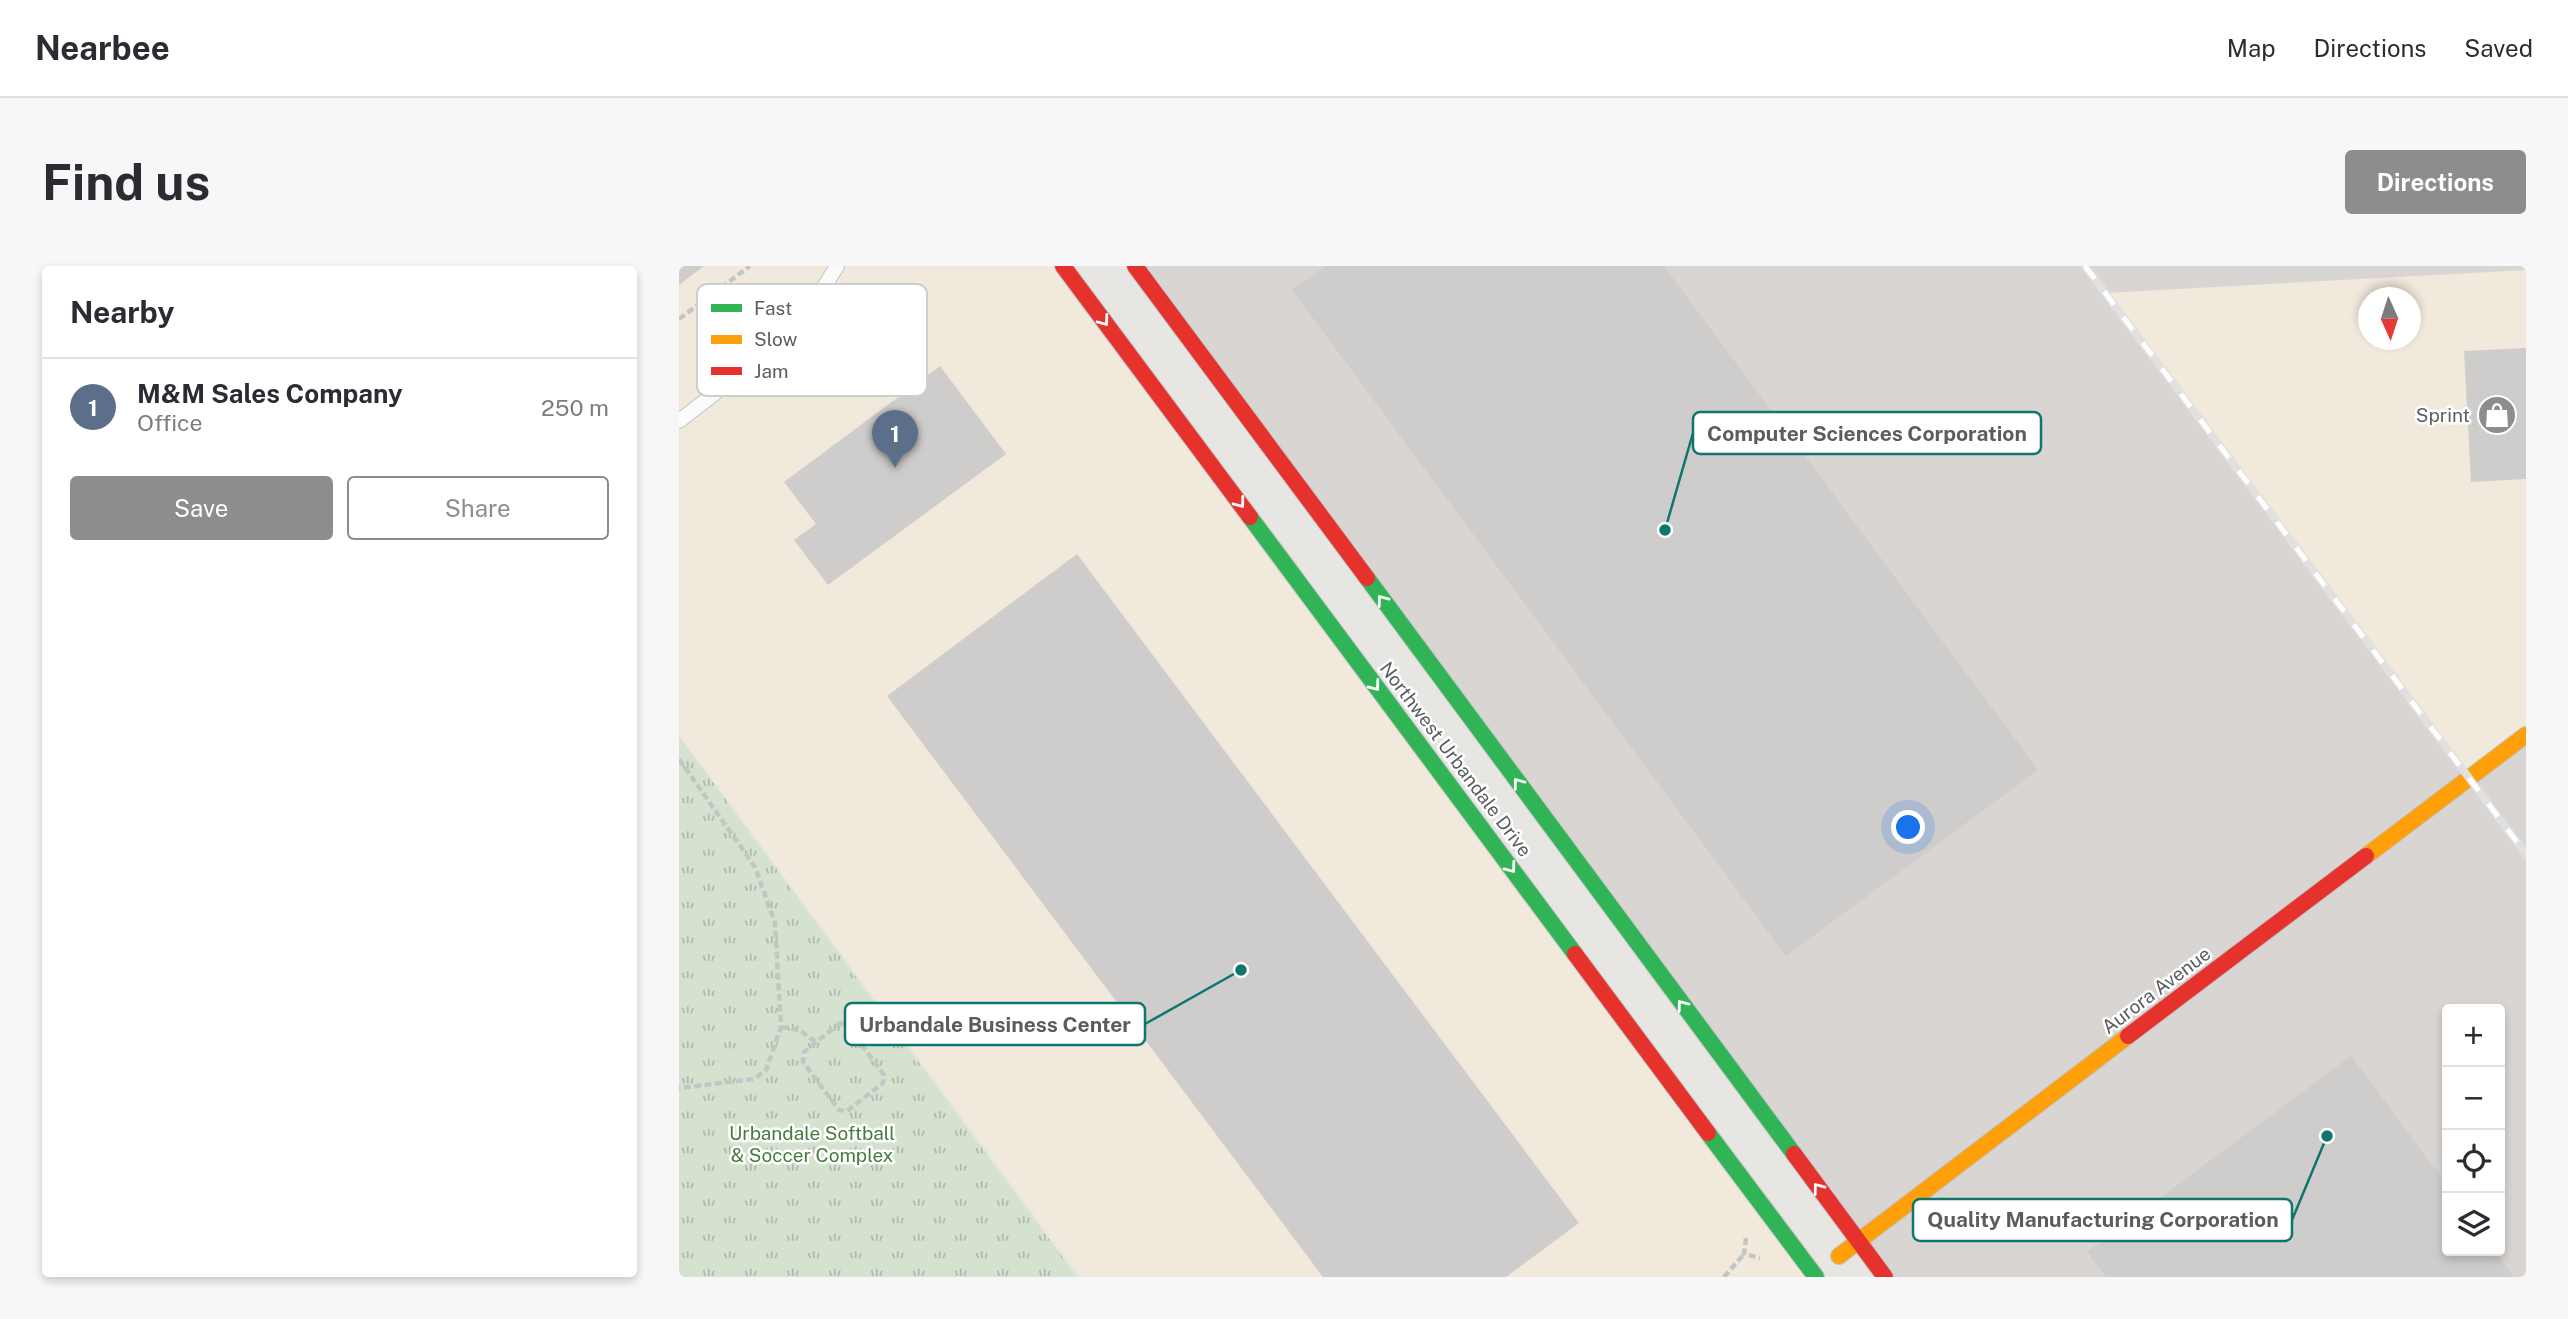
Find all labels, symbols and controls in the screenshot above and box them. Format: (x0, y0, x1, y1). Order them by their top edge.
text: Nearbee (35, 29, 170, 67)
text: Map (2227, 34, 2276, 62)
text: Directions (2314, 34, 2426, 62)
text: Saved (2464, 34, 2533, 62)
button: Directions (2345, 150, 2526, 214)
text: Find us (42, 153, 210, 211)
legend (697, 284, 927, 396)
north arrow (2358, 287, 2421, 350)
text: Nearby (70, 294, 174, 330)
text: Fast (754, 297, 792, 319)
one-way arrow (1095, 313, 1108, 326)
text: Slow (754, 328, 798, 350)
text: Jam (754, 360, 788, 382)
text: M&M Sales Company (137, 378, 403, 409)
text: 1 (88, 394, 98, 421)
text: 250 m (541, 394, 609, 421)
shop icon: Sprint (2476, 394, 2518, 436)
place label: Sprint (2416, 404, 2470, 426)
text: Office (137, 409, 203, 436)
pin: 1 (872, 410, 918, 468)
callout: Computer Sciences Corporation (1693, 412, 2041, 454)
text: Computer Sciences Corporation (1707, 421, 2027, 446)
button: Save (70, 476, 333, 540)
button: Share (347, 476, 609, 540)
one-way arrow (1231, 495, 1244, 508)
one-way arrow (1378, 595, 1391, 608)
street label: Northwest Urbandale Drive (1376, 657, 1536, 861)
one-way arrow (1367, 678, 1380, 691)
one-way arrow (1514, 778, 1526, 791)
your location (1891, 810, 1925, 844)
one-way arrow (1503, 860, 1516, 873)
street label: Aurora Avenue (2097, 942, 2215, 1038)
one-way arrow (1678, 1000, 1691, 1013)
callout: Urbandale Business Center (845, 1003, 1145, 1045)
map controls (2442, 1004, 2505, 1256)
button: + (2442, 1004, 2505, 1067)
text: Urbandale Business Center (859, 1012, 1131, 1037)
button: − (2442, 1067, 2505, 1130)
park label: Urbandale Softball & Soccer Complex (729, 1122, 895, 1166)
button: locate (2442, 1130, 2505, 1193)
one-way arrow (1814, 1183, 1826, 1196)
button: layers (2442, 1193, 2505, 1256)
callout: Quality Manufacturing Corporation (1913, 1199, 2292, 1241)
text: Quality Manufacturing Corporation (1927, 1207, 2279, 1232)

